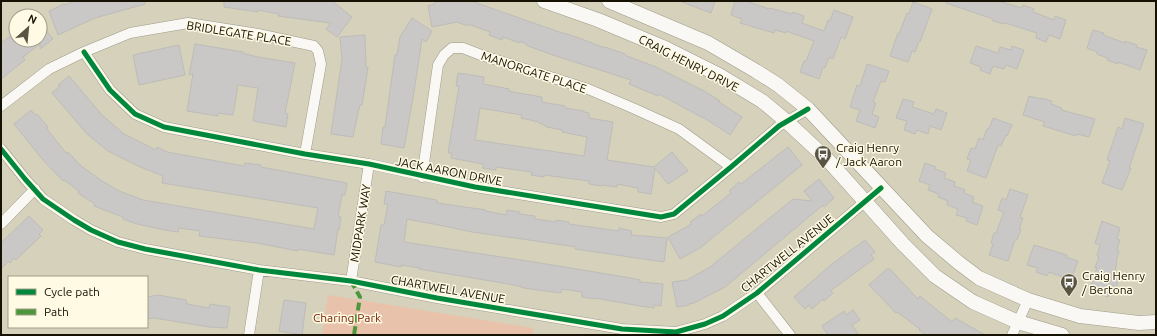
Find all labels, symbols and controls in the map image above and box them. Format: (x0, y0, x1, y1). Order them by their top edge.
north arrow (8, 8, 48, 48)
text: N (26, 12, 39, 26)
street label: BRIDLEGATE PLACE (186, 18, 293, 48)
street label: CRAIG HENRY DRIVE (637, 32, 742, 94)
street label: MANORGATE PLACE (480, 49, 589, 95)
place label: Craig Henry / Jack Aaron (835, 141, 902, 168)
bus stop icon: Craig Henry / Jack Aaron (813, 144, 833, 169)
street label: JACK AARON DRIVE (395, 154, 504, 188)
street label: MIDPARK WAY (347, 183, 373, 263)
street label: CHARTWELL AVENUE (738, 211, 836, 294)
place label: Craig Henry / Bertona (1081, 269, 1145, 296)
bus stop icon: Craig Henry / Bertona (1059, 272, 1079, 297)
street label: CHARTWELL AVENUE (390, 273, 506, 305)
legend (8, 276, 148, 328)
text: Cycle path (44, 285, 100, 298)
text: Path (44, 305, 69, 318)
park label: Charing Park (313, 311, 381, 324)

